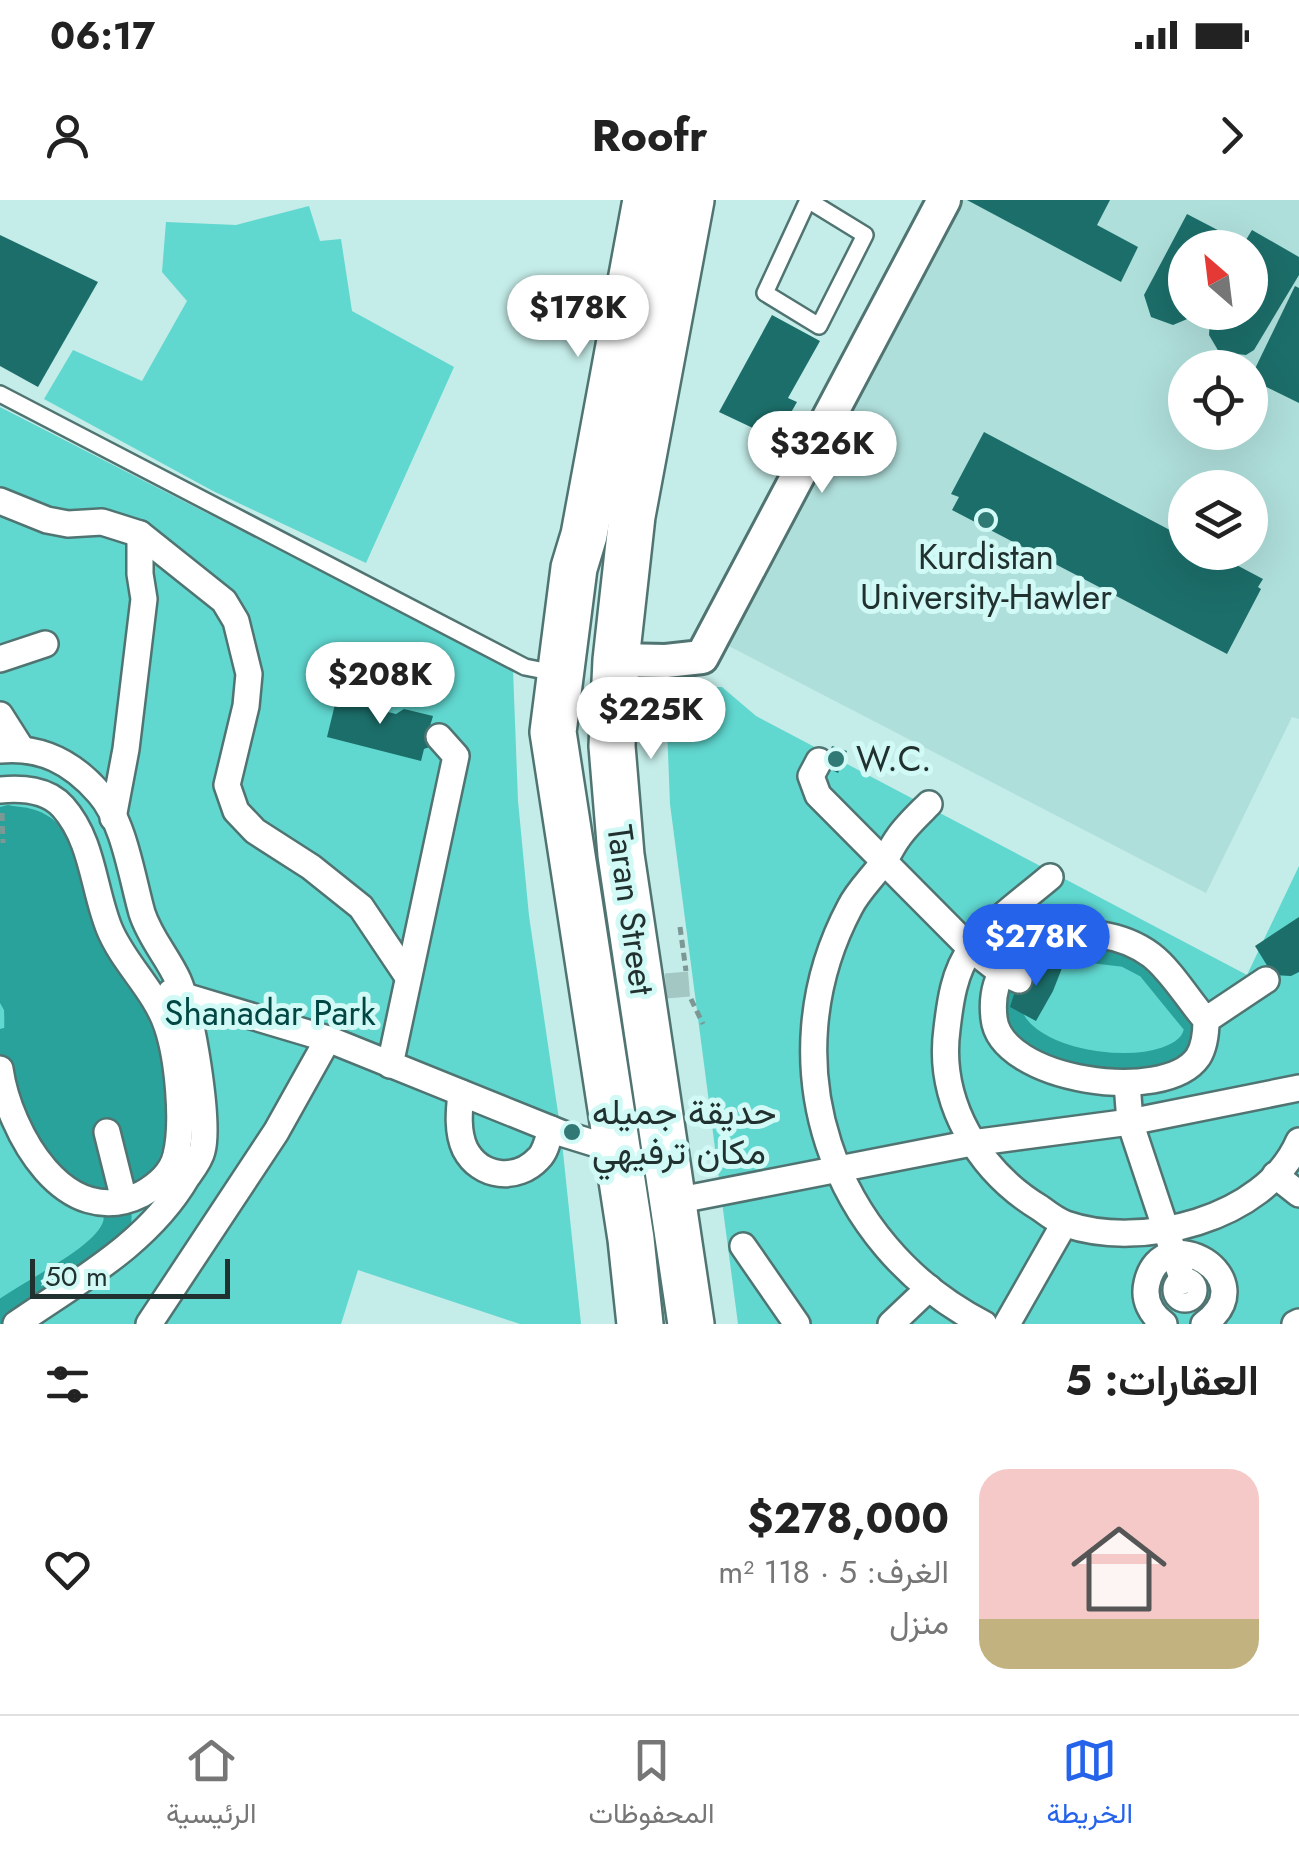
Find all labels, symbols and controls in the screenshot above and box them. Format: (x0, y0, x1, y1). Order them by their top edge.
text: 06:17 (50, 8, 155, 63)
text: Roofr (591, 103, 708, 168)
icon: person (40, 108, 95, 163)
icon: forward (1204, 108, 1259, 163)
north arrow (1168, 230, 1268, 330)
map controls (1168, 230, 1268, 570)
pin: $178K (508, 275, 648, 360)
text: $178K (529, 284, 627, 330)
button: locate (1168, 350, 1268, 450)
pin: $326K (752, 411, 892, 496)
text: $326K (770, 420, 874, 466)
button: layers (1168, 470, 1268, 570)
marker: Kurdistan University-Hawler (975, 509, 997, 531)
place label: Kurdistan University-Hawler (860, 532, 1112, 622)
pin: $208K (310, 642, 450, 727)
text: $208K (328, 651, 432, 697)
pin: $225K (581, 677, 721, 762)
text: $225K (599, 686, 703, 732)
place label: W.C. (856, 734, 932, 784)
marker: W.C. (825, 748, 847, 770)
street label: Taran Street (594, 822, 668, 999)
pin: $278K (966, 904, 1106, 989)
text: $278K (985, 913, 1087, 959)
park label: Shanadar Park (164, 988, 376, 1038)
place label: حديقة جميله مكان ترفيهي (592, 1087, 777, 1181)
marker: حديقة جميله مكان ترفيهي (561, 1121, 583, 1143)
scale bar (30, 1254, 230, 1298)
text: 50 m (45, 1256, 108, 1297)
text: العقارات: 5 (1065, 1350, 1259, 1411)
icon: filters (40, 1357, 95, 1412)
text: $278,000 (747, 1488, 949, 1549)
icon: home (1059, 1509, 1179, 1629)
icon: heart (40, 1542, 95, 1597)
text: الغرف: 5 · 118 m² (718, 1549, 949, 1595)
text: منزل (889, 1600, 949, 1646)
tab: الرئيسية (166, 1733, 256, 1838)
tab: المحفوظات (588, 1733, 715, 1838)
tab: الخريطة (1046, 1733, 1133, 1838)

